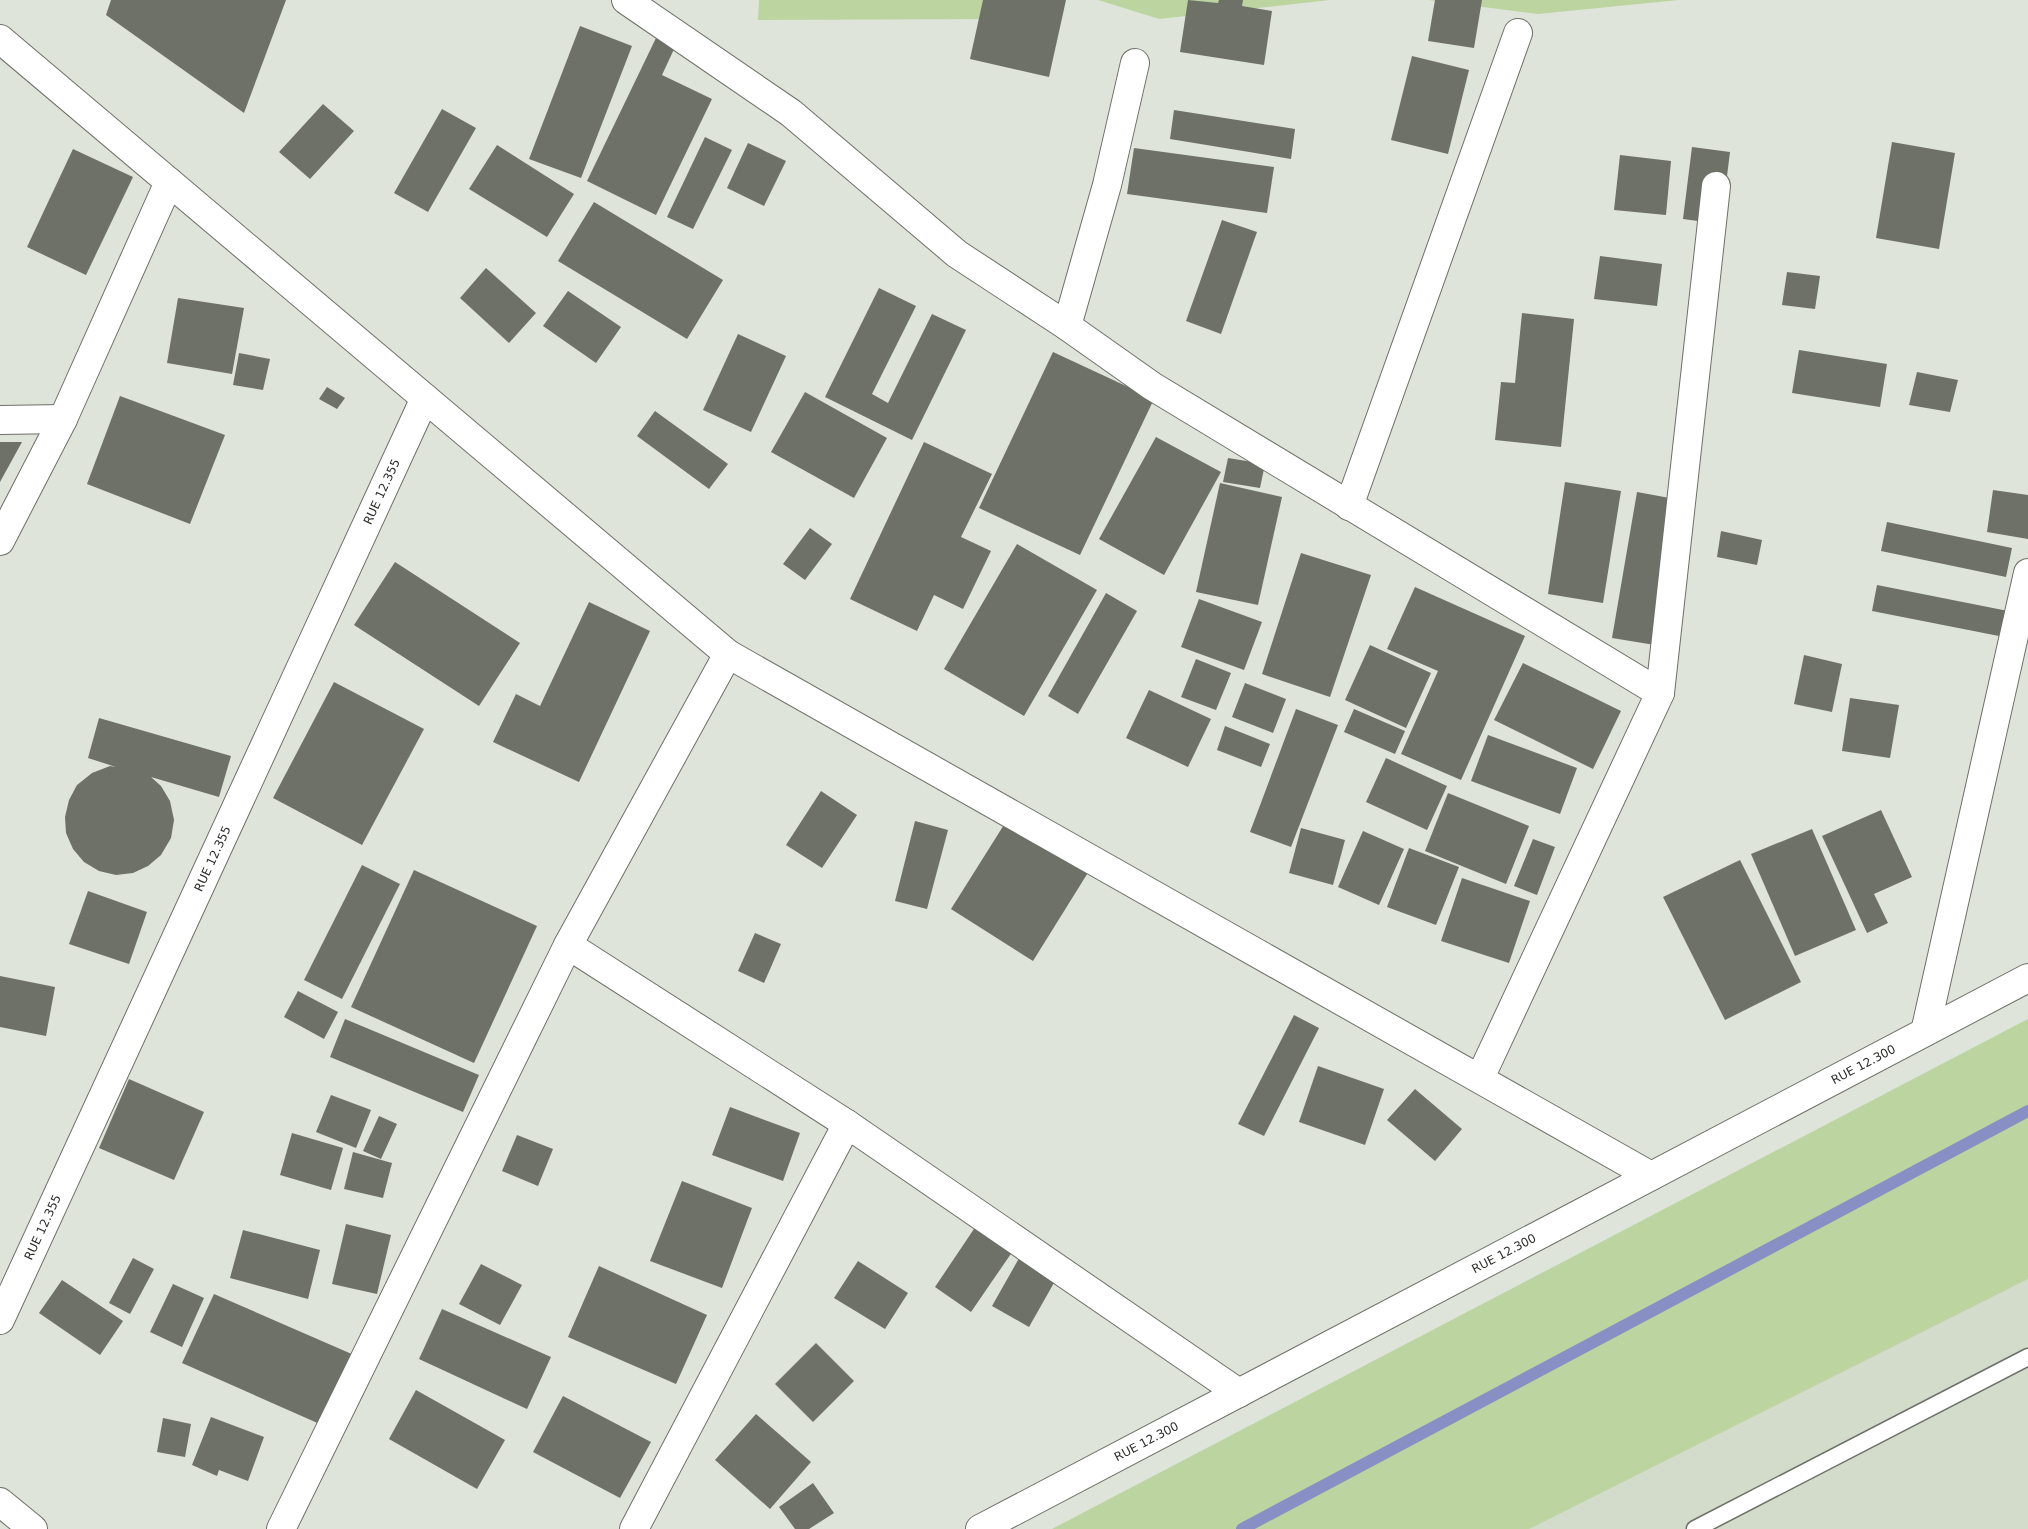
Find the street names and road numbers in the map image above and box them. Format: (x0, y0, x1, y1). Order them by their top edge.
street label: RUE 12.355 (361, 457, 403, 527)
street label: RUE 12.355 (192, 824, 234, 894)
street label: RUE 12.300 (1829, 1042, 1898, 1087)
street label: RUE 12.355 (22, 1192, 64, 1262)
street label: RUE 12.300 (1469, 1231, 1538, 1276)
street label: RUE 12.300 (1112, 1419, 1181, 1464)

